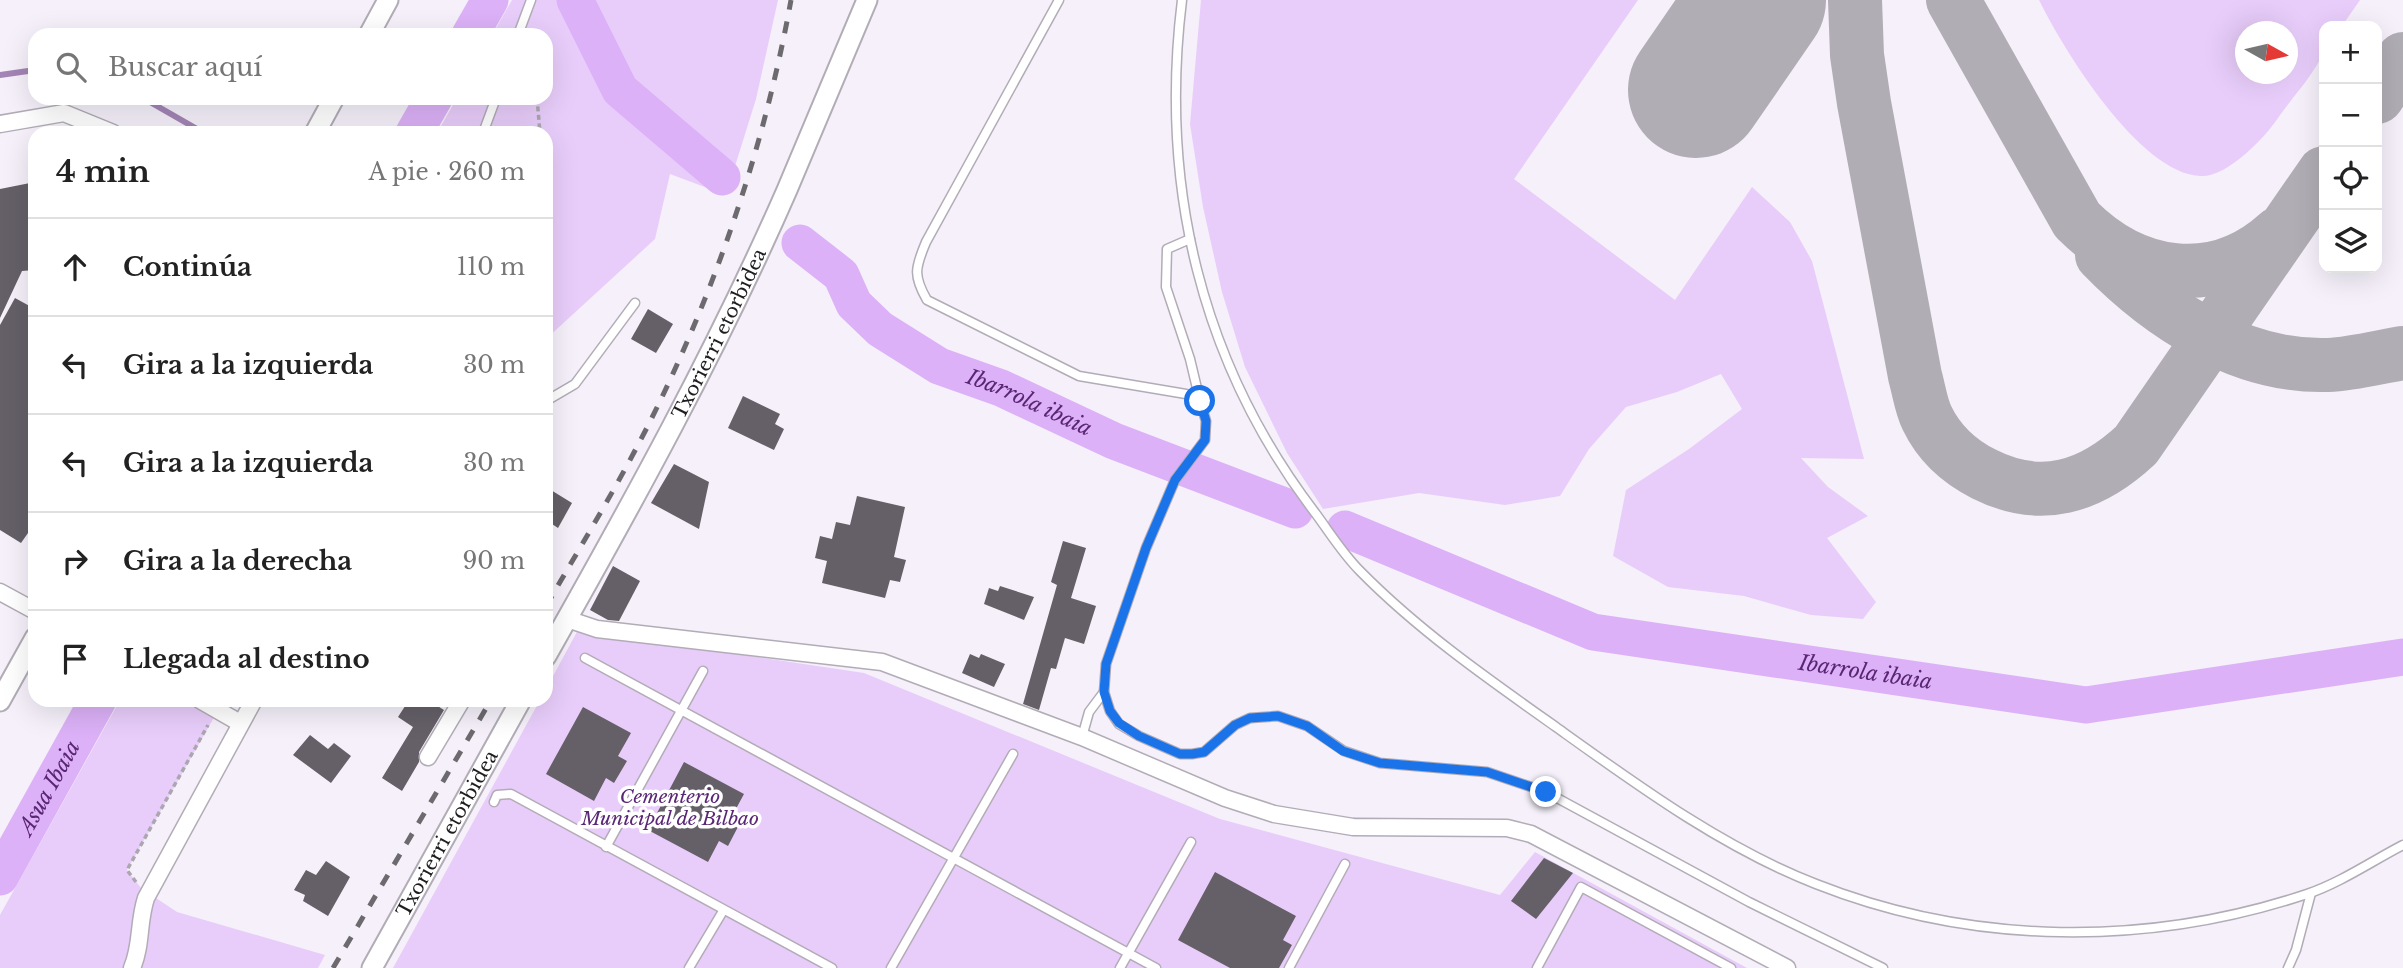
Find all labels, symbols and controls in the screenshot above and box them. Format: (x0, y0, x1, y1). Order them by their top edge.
north arrow (2235, 21, 2298, 84)
map controls (2319, 21, 2382, 273)
button: + (2319, 21, 2382, 84)
search box (28, 28, 553, 105)
icon: search (52, 48, 90, 86)
text: Buscar aquí (108, 51, 262, 83)
button: − (2319, 84, 2382, 147)
button: locate (2319, 147, 2382, 210)
text: 4 min (56, 153, 150, 190)
text: A pie · 260 m (369, 158, 525, 186)
button: layers (2319, 210, 2382, 273)
street label: Txorierri etorbidea (667, 244, 771, 422)
icon: ahead (56, 248, 94, 286)
text: Continúa (123, 251, 252, 283)
text: 110 m (457, 253, 525, 281)
icon: left (56, 346, 94, 384)
text: Gira a la izquierda (123, 349, 373, 381)
text: 30 m (463, 351, 525, 379)
water label: Ibarrola ibaia (962, 363, 1096, 442)
route start (1184, 385, 1215, 416)
icon: left (56, 444, 94, 482)
text: Gira a la izquierda (123, 447, 373, 479)
text: 30 m (463, 449, 525, 477)
icon: right (56, 542, 94, 580)
text: Gira a la derecha (123, 545, 352, 577)
text: 90 m (463, 547, 525, 575)
icon: arrive (56, 640, 94, 678)
text: Llegada al destino (123, 643, 370, 675)
water label: Ibarrola ibaia (1796, 649, 1934, 695)
water label: Asua Ibaia (11, 736, 86, 842)
street label: Txorierri etorbidea (391, 746, 503, 921)
route end (1530, 776, 1561, 807)
park label: Cementerio Municipal de Bilbao (580, 785, 759, 830)

